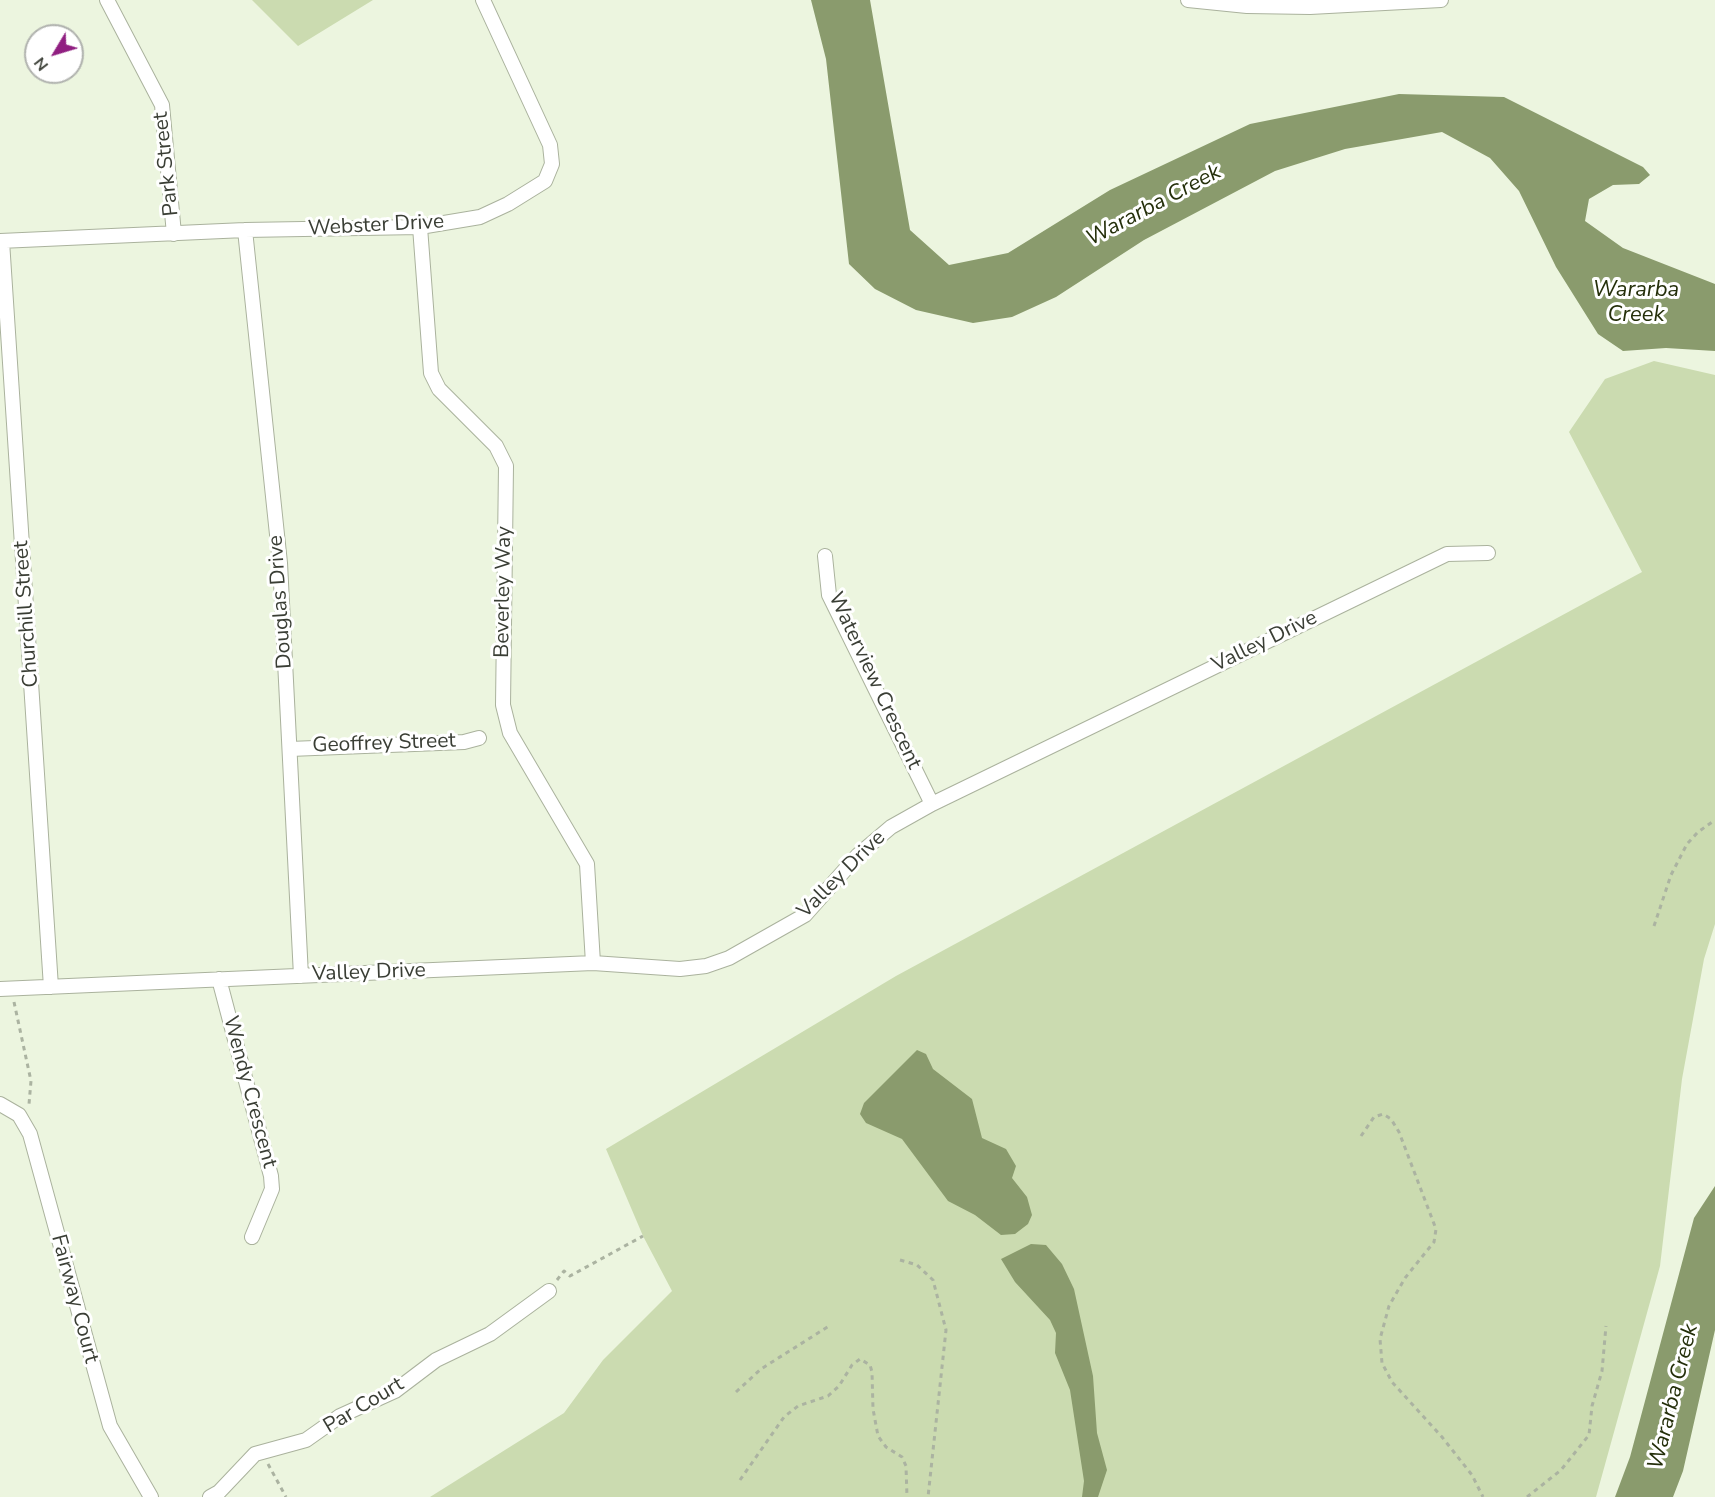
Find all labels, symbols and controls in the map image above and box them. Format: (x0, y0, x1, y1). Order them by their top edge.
north arrow (24, 24, 84, 84)
text: N (29, 52, 54, 75)
street label: Park Street (149, 111, 185, 217)
water label: Wararba Creek (1082, 159, 1226, 253)
street label: Webster Drive (307, 210, 445, 242)
water label: Wararba Creek (1593, 278, 1679, 330)
street label: Beverley Way (490, 526, 518, 658)
street label: Douglas Drive (264, 534, 298, 670)
street label: Churchill Street (9, 540, 45, 688)
street label: Waterview Crescent (822, 589, 926, 773)
street label: Valley Drive (1208, 606, 1322, 678)
street label: Geoffrey Street (312, 729, 456, 759)
street label: Valley Drive (793, 826, 891, 924)
street label: Valley Drive (312, 958, 426, 988)
street label: Wendy Crescent (217, 1013, 281, 1171)
street label: Fairway Court (45, 1232, 103, 1366)
water label: Wararba Creek (1643, 1322, 1705, 1472)
street label: Par Court (319, 1372, 409, 1440)

